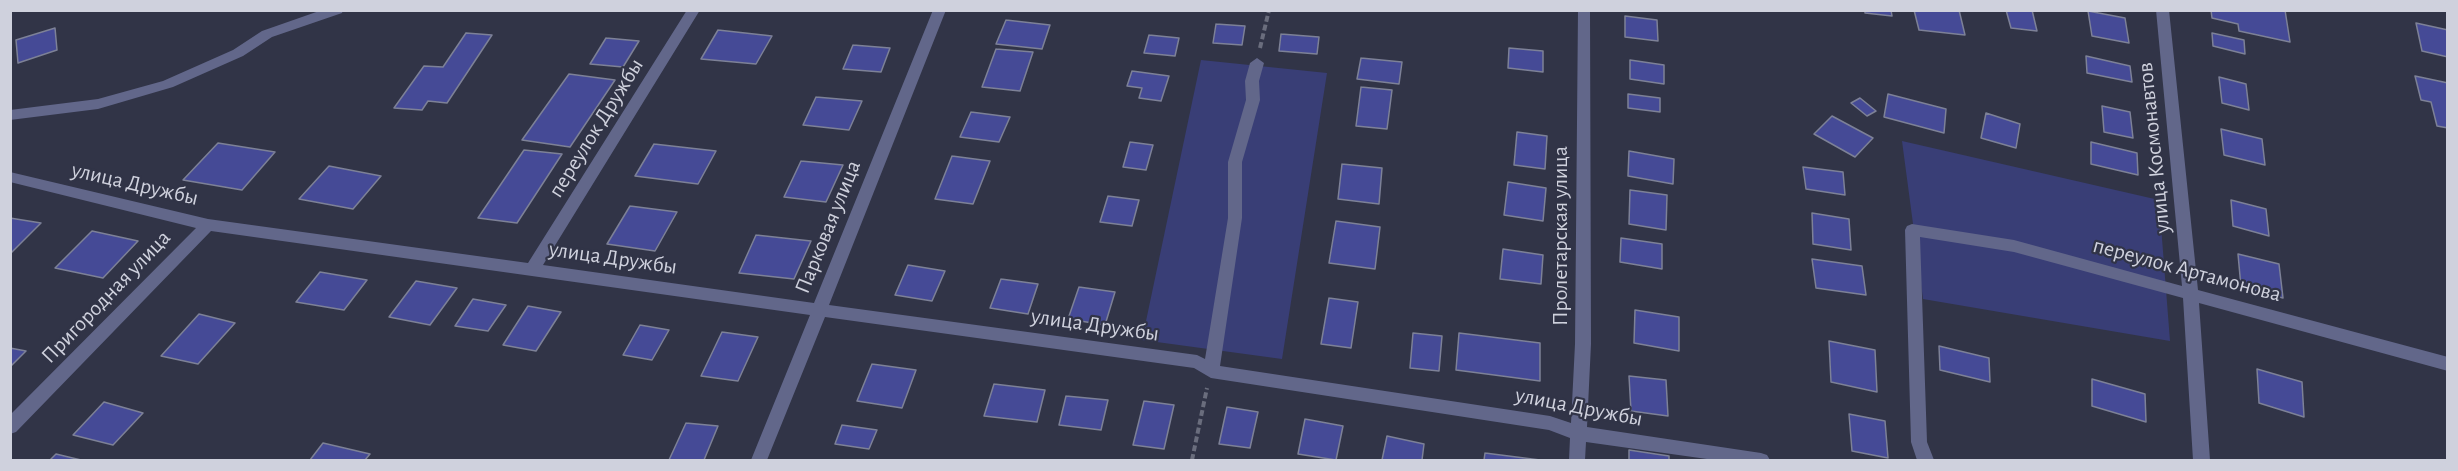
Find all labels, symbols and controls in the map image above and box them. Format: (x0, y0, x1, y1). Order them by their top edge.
street label: переулок Дружбы (543, 53, 649, 203)
street label: улица Космонавтов (2132, 61, 2176, 235)
street label: Пролетарская улица (1547, 146, 1573, 326)
street label: Парковая улица (789, 156, 867, 298)
street label: улица Дружбы (69, 157, 201, 211)
street label: Пригородная улица (36, 225, 176, 369)
street label: переулок Артамонова (2090, 232, 2284, 308)
street label: улица Дружбы (547, 236, 679, 280)
street label: улица Дружбы (1029, 303, 1161, 347)
street label: улица Дружбы (1513, 382, 1645, 432)

